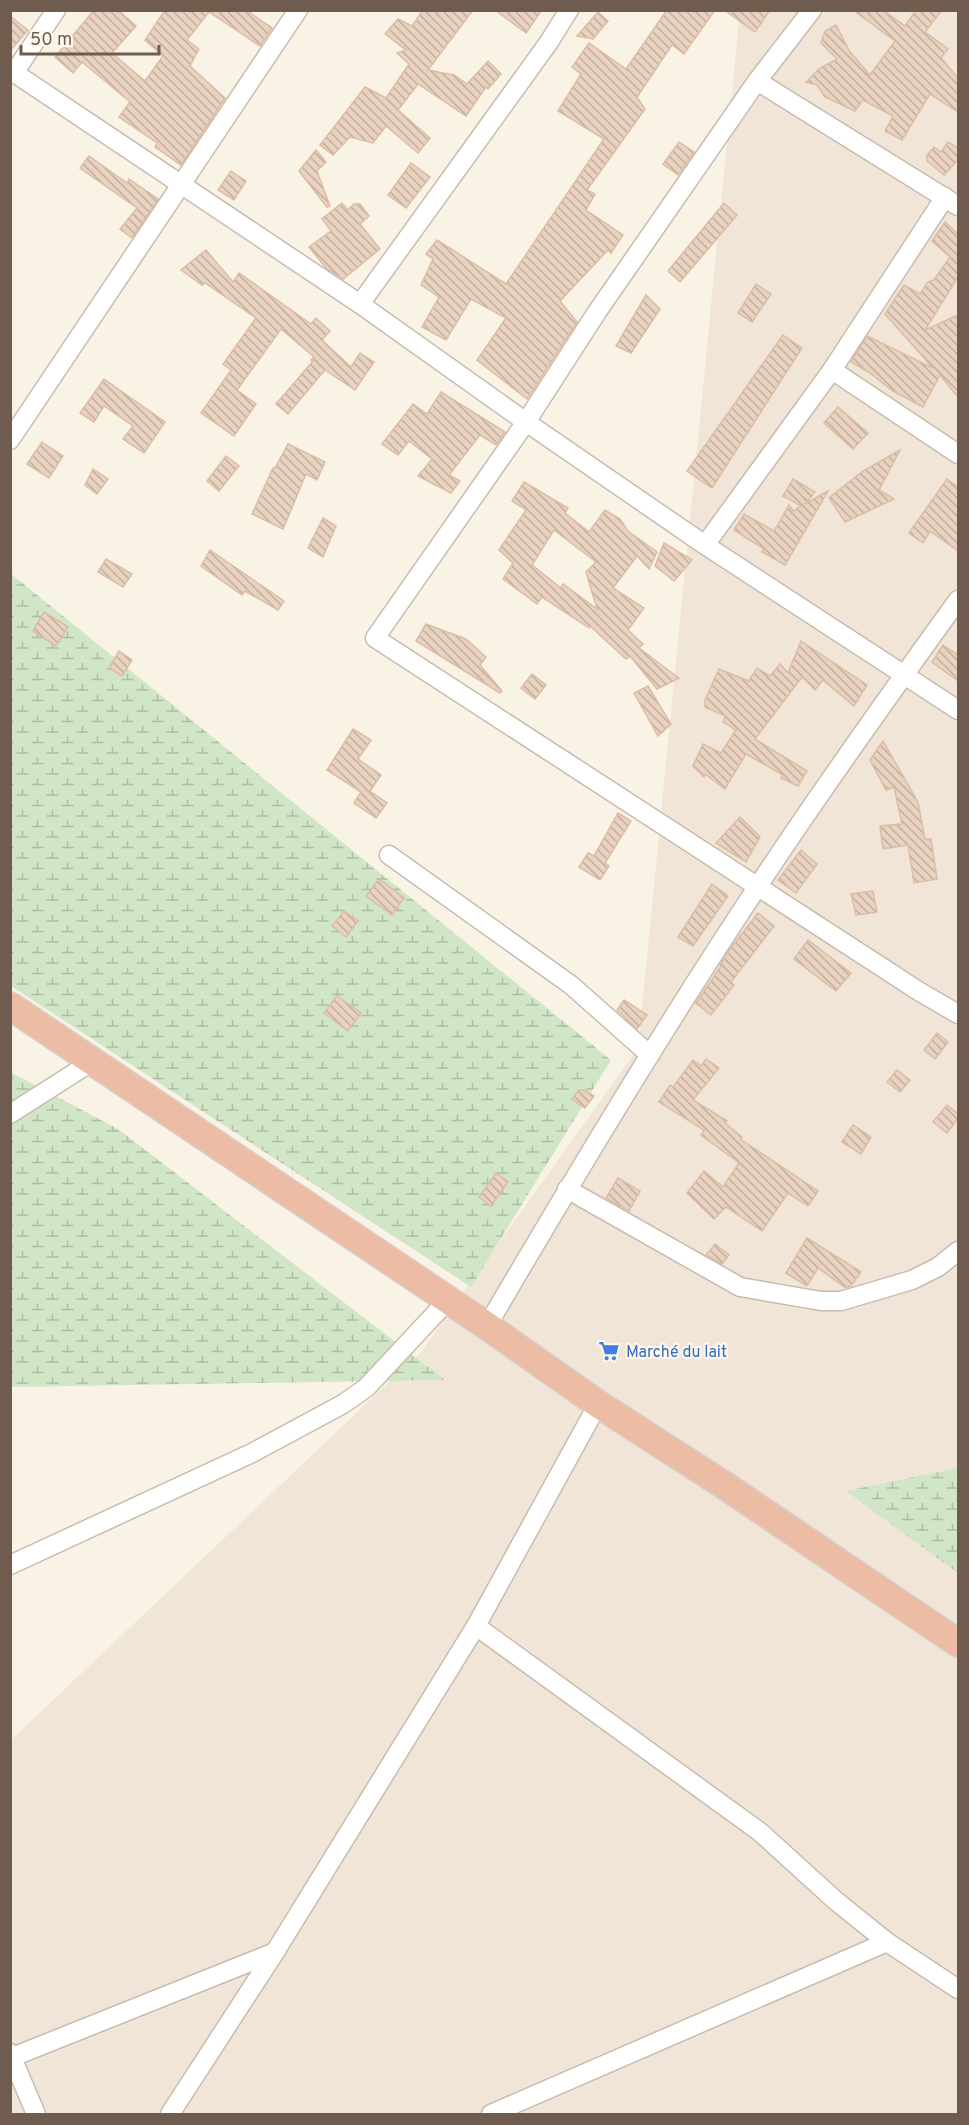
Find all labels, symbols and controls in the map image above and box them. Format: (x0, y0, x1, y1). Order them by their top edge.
scale bar (21, 18, 159, 56)
text: 50 m (30, 29, 72, 52)
supermarket icon: Marché du lait (597, 1339, 621, 1363)
place label: Marché du lait (626, 1343, 727, 1363)

